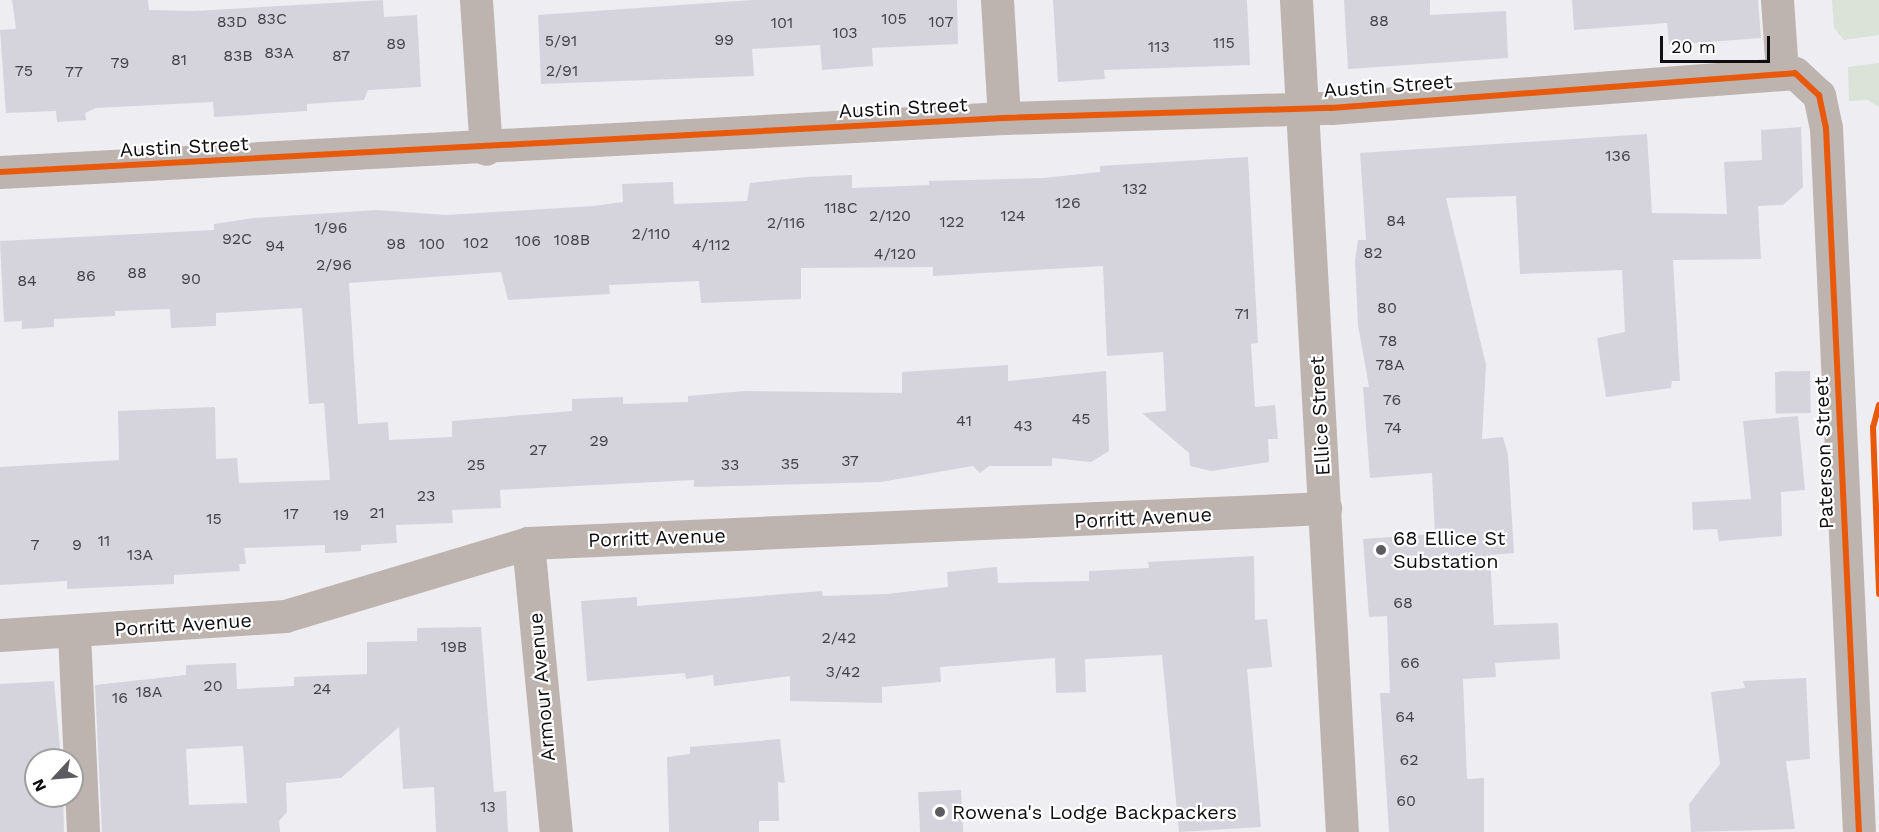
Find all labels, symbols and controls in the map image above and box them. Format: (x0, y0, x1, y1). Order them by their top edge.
house number: 83C (257, 9, 287, 29)
house number: 105 (881, 9, 907, 29)
house number: 88 (1369, 11, 1389, 31)
house number: 83D (217, 12, 247, 32)
house number: 107 (929, 12, 953, 32)
house number: 101 (771, 13, 793, 33)
house number: 103 (832, 23, 858, 43)
scale bar (1663, 24, 1772, 62)
house number: 99 (714, 30, 734, 50)
house number: 5/91 (545, 31, 577, 51)
house number: 115 (1213, 33, 1235, 53)
house number: 89 (386, 34, 406, 54)
text: 20 m (1671, 36, 1716, 57)
house number: 113 (1148, 37, 1170, 57)
house number: 83A (264, 43, 294, 63)
house number: 83B (223, 46, 253, 66)
house number: 87 (332, 46, 350, 66)
house number: 81 (171, 50, 187, 70)
house number: 79 (111, 53, 129, 73)
house number: 75 (15, 61, 33, 81)
house number: 2/91 (546, 61, 578, 81)
house number: 77 (65, 62, 83, 82)
street label: Austin Street (1323, 70, 1453, 102)
street label: Austin Street (838, 93, 968, 123)
street label: Austin Street (119, 132, 249, 162)
house number: 136 (1605, 146, 1631, 166)
house number: 132 (1123, 179, 1147, 199)
house number: 126 (1055, 193, 1081, 213)
house number: 118C (824, 198, 858, 218)
house number: 2/120 (869, 206, 911, 226)
house number: 124 (1001, 206, 1025, 226)
house number: 84 (1386, 211, 1406, 231)
house number: 122 (940, 212, 964, 232)
house number: 2/116 (767, 213, 805, 233)
house number: 1/96 (315, 218, 347, 238)
house number: 2/110 (632, 224, 670, 244)
house number: 92C (222, 229, 252, 249)
house number: 108B (554, 230, 590, 250)
house number: 106 (515, 231, 541, 251)
house number: 102 (463, 233, 489, 253)
house number: 98 (386, 234, 406, 254)
house number: 100 (419, 234, 445, 254)
house number: 4/112 (692, 235, 730, 255)
house number: 94 (265, 236, 285, 256)
house number: 82 (1363, 243, 1383, 263)
house number: 4/120 (874, 244, 916, 264)
house number: 2/96 (316, 255, 352, 275)
house number: 88 (127, 263, 147, 283)
house number: 86 (76, 266, 96, 286)
house number: 90 (181, 269, 201, 289)
house number: 84 (17, 271, 37, 291)
house number: 80 (1377, 298, 1397, 318)
house number: 71 (1234, 304, 1250, 324)
house number: 78 (1379, 331, 1397, 351)
street label: Ellice Street (1305, 355, 1335, 477)
house number: 78A (1375, 355, 1405, 375)
street label: Paterson Street (1809, 376, 1839, 530)
house number: 76 (1383, 390, 1401, 410)
house number: 45 (1071, 409, 1091, 429)
house number: 41 (956, 411, 972, 431)
house number: 43 (1013, 416, 1033, 436)
house number: 74 (1384, 418, 1402, 438)
house number: 29 (589, 431, 609, 451)
house number: 27 (529, 440, 547, 460)
house number: 37 (841, 451, 859, 471)
house number: 35 (781, 454, 799, 474)
house number: 25 (467, 455, 485, 475)
house number: 33 (721, 455, 739, 475)
house number: 23 (417, 486, 435, 506)
street label: Porritt Avenue (1073, 502, 1213, 534)
house number: 21 (369, 503, 385, 523)
house number: 17 (283, 504, 299, 524)
house number: 19 (333, 505, 349, 525)
house number: 15 (206, 509, 222, 529)
street label: Porritt Avenue (587, 524, 727, 552)
place label: 68 Ellice St Substation (1393, 526, 1505, 573)
house number: 11 (98, 531, 110, 551)
house number: 7 (31, 535, 39, 555)
house number: 9 (72, 535, 82, 555)
marker: 68 Ellice St Substation (1374, 543, 1388, 557)
house number: 13A (127, 545, 153, 565)
house number: 68 (1393, 593, 1413, 613)
street label: Porritt Avenue (113, 608, 253, 642)
street label: Armour Avenue (523, 611, 561, 763)
house number: 2/42 (822, 628, 856, 648)
house number: 19B (441, 637, 467, 657)
house number: 66 (1400, 653, 1420, 673)
house number: 3/42 (826, 662, 860, 682)
house number: 20 (203, 676, 223, 696)
house number: 24 (313, 679, 331, 699)
house number: 18A (136, 682, 162, 702)
house number: 16 (112, 688, 128, 708)
house number: 64 (1395, 707, 1415, 727)
north arrow (24, 748, 84, 808)
house number: 62 (1399, 750, 1419, 770)
text: N (28, 776, 50, 795)
house number: 60 (1396, 791, 1416, 811)
house number: 13 (480, 797, 496, 817)
place label: Rowena's Lodge Backpackers (952, 800, 1237, 824)
marker: Rowena's Lodge Backpackers (933, 805, 947, 819)

